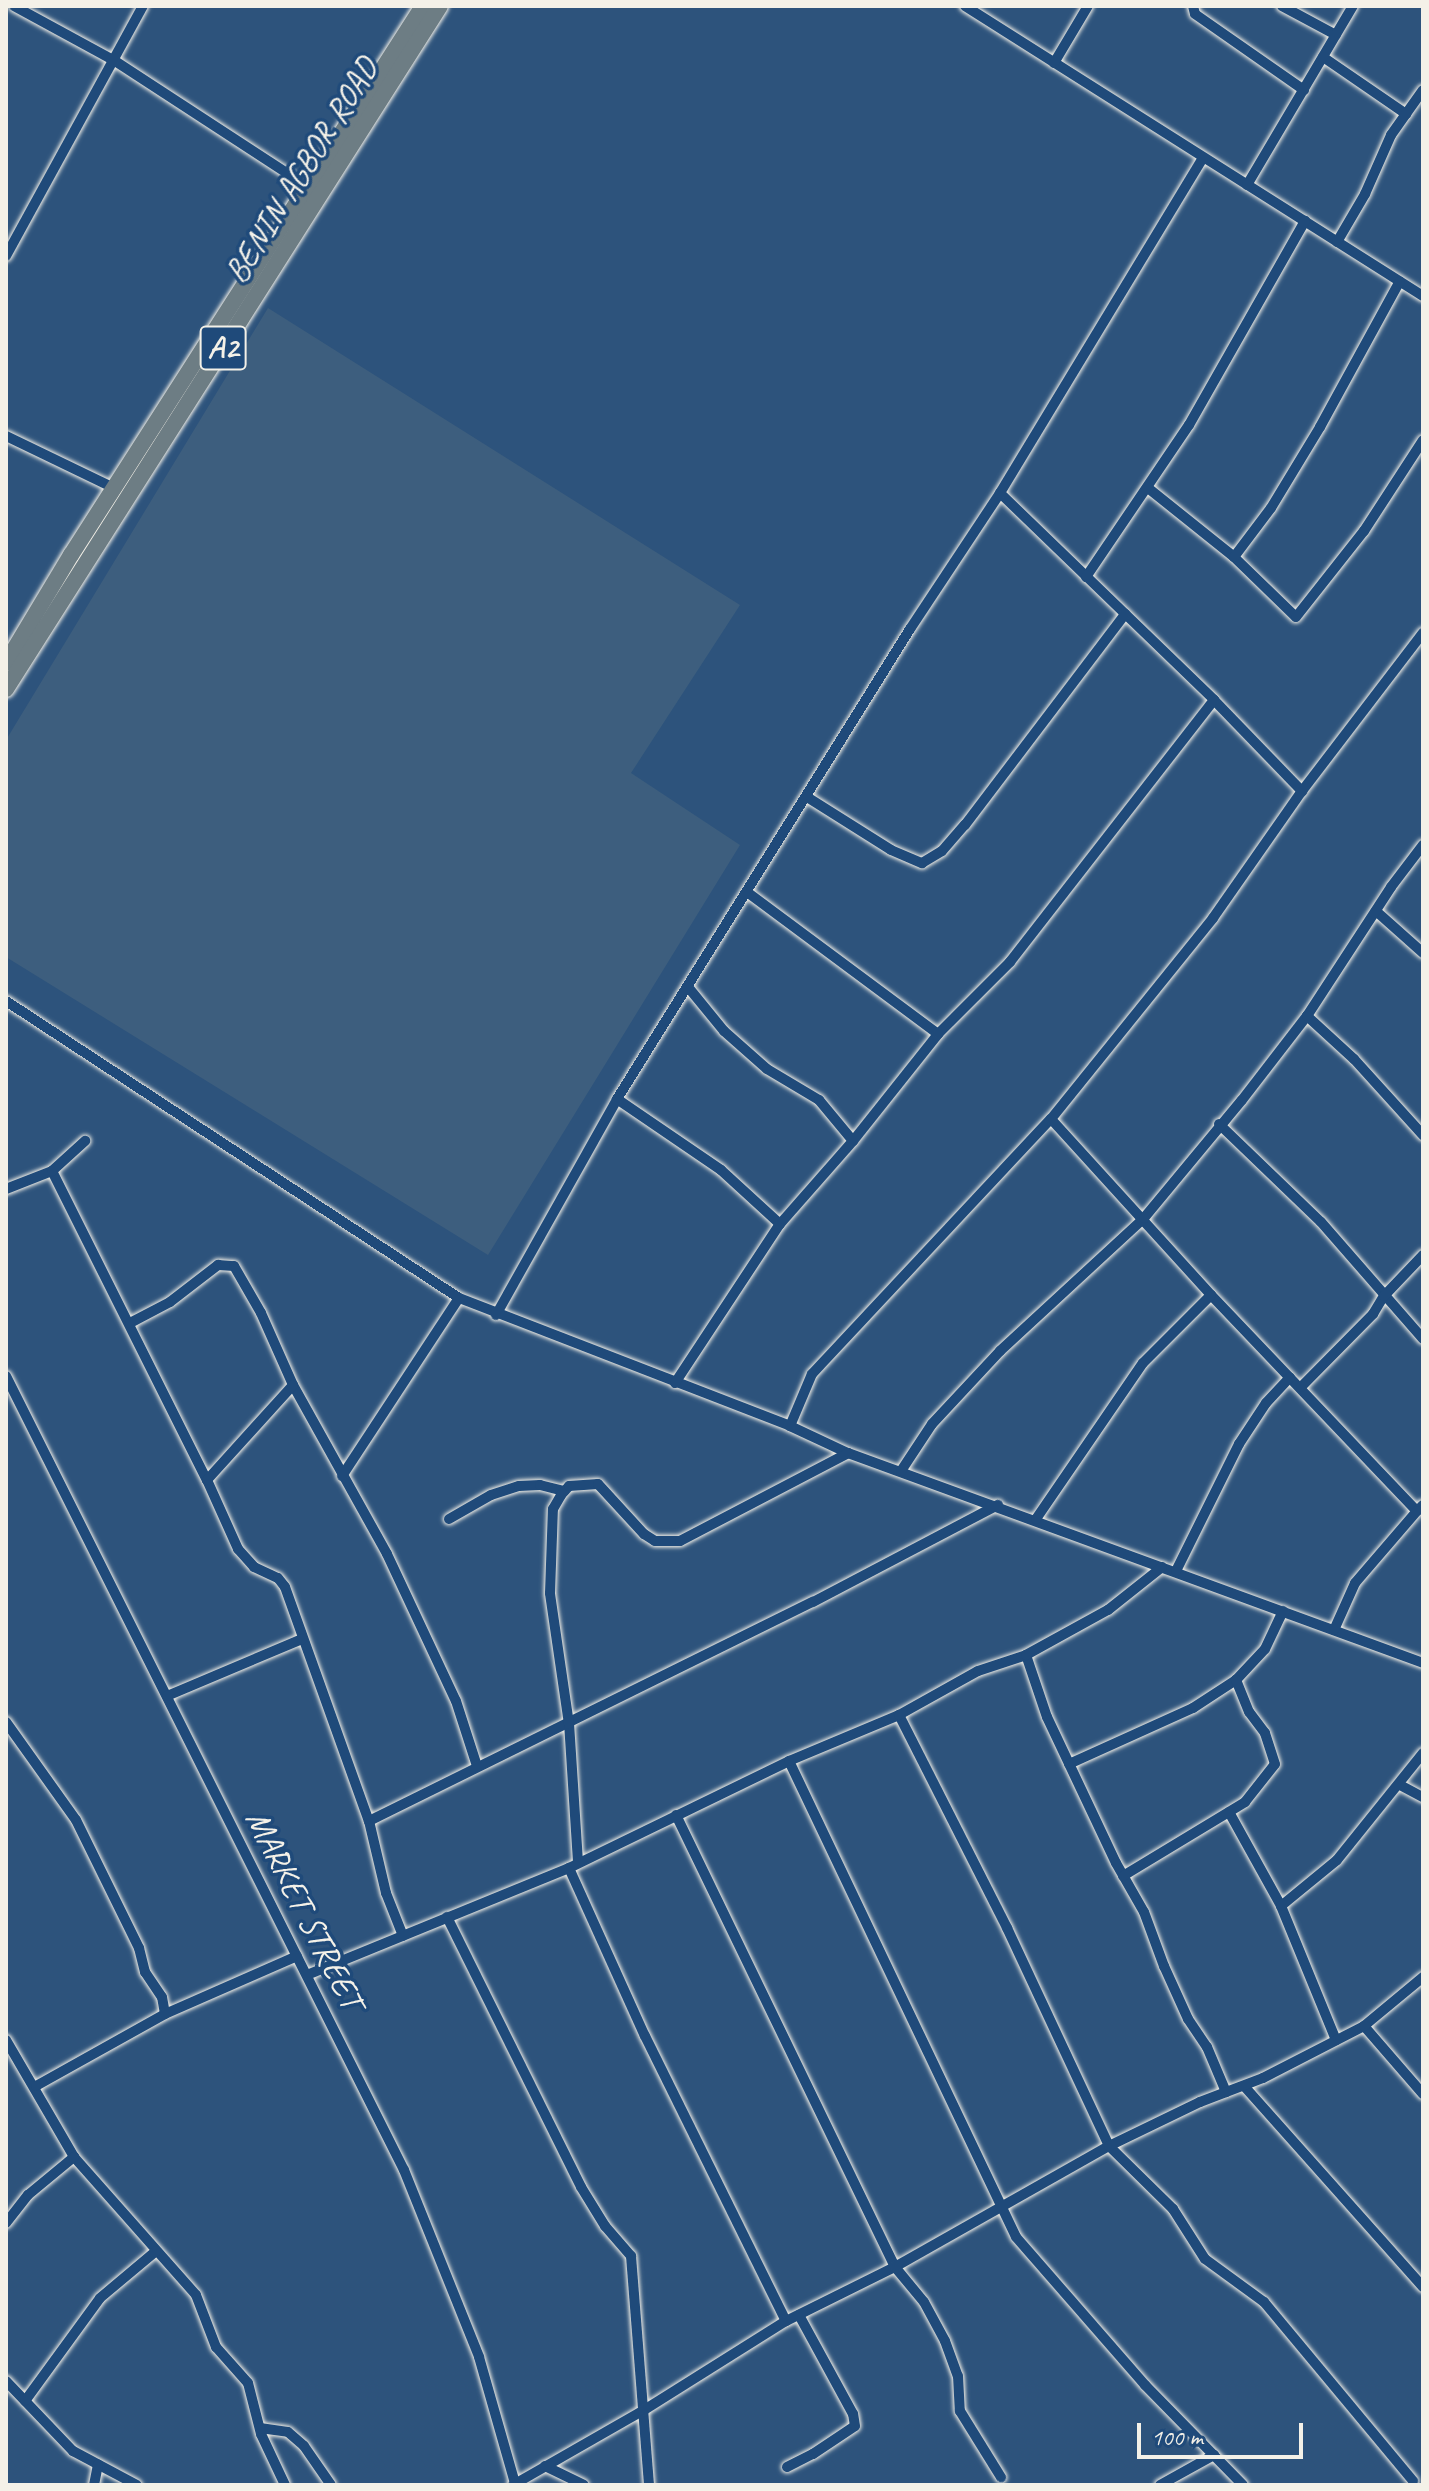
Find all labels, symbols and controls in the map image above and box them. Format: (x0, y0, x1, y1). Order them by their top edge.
street label: BENIN AGBOR ROAD (215, 49, 387, 291)
road number: A2 (199, 320, 247, 376)
street label: MARKET STREET (238, 1803, 372, 2015)
scale bar (1141, 2407, 1307, 2457)
text: 100 m (1151, 2422, 1203, 2452)

